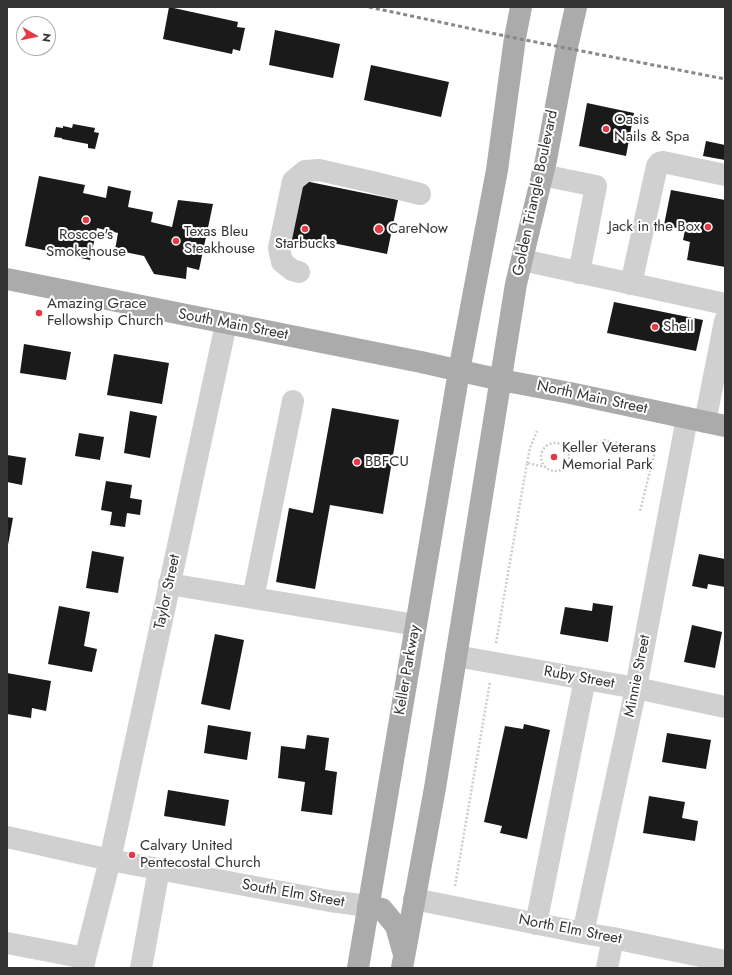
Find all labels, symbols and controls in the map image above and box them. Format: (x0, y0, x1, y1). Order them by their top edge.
north arrow (16, 16, 56, 56)
text: N (38, 32, 55, 43)
street label: Golden Triangle Boulevard (510, 109, 562, 277)
place label: Oasis Nails & Spa (614, 111, 689, 146)
marker: Oasis Nails & Spa (601, 124, 611, 134)
marker: Roscoe's Smokehouse (81, 215, 91, 225)
place label: Jack in the Box (608, 218, 700, 236)
place label: CareNow (388, 220, 448, 238)
marker: Jack in the Box (703, 222, 713, 232)
place label: Texas Bleu Steakhouse (184, 223, 255, 258)
marker: CareNow (373, 223, 385, 235)
marker: Starbucks (300, 224, 310, 234)
place label: Roscoe's Smokehouse (46, 226, 126, 261)
place label: Starbucks (275, 235, 335, 253)
marker: Texas Bleu Steakhouse (171, 236, 181, 246)
place label: Amazing Grace Fellowship Church (47, 295, 164, 330)
street label: South Main Street (176, 306, 290, 344)
marker: Amazing Grace Fellowship Church (34, 308, 44, 318)
place label: Shell (663, 318, 694, 336)
marker: Shell (650, 322, 660, 332)
street label: North Main Street (535, 378, 649, 418)
place label: Keller Veterans Memorial Park (562, 439, 656, 474)
marker: Keller Veterans Memorial Park (549, 452, 559, 462)
place label: BBFCU (365, 453, 409, 471)
marker: BBFCU (352, 457, 362, 467)
street label: Taylor Street (151, 553, 185, 631)
street label: Keller Parkway (391, 624, 425, 716)
street label: Minnie Street (621, 633, 655, 719)
street label: Ruby Street (542, 663, 616, 693)
place label: Calvary United Pentecostal Church (140, 837, 261, 872)
marker: Calvary United Pentecostal Church (127, 850, 137, 860)
street label: South Elm Street (240, 876, 346, 912)
street label: North Elm Street (517, 911, 623, 949)

